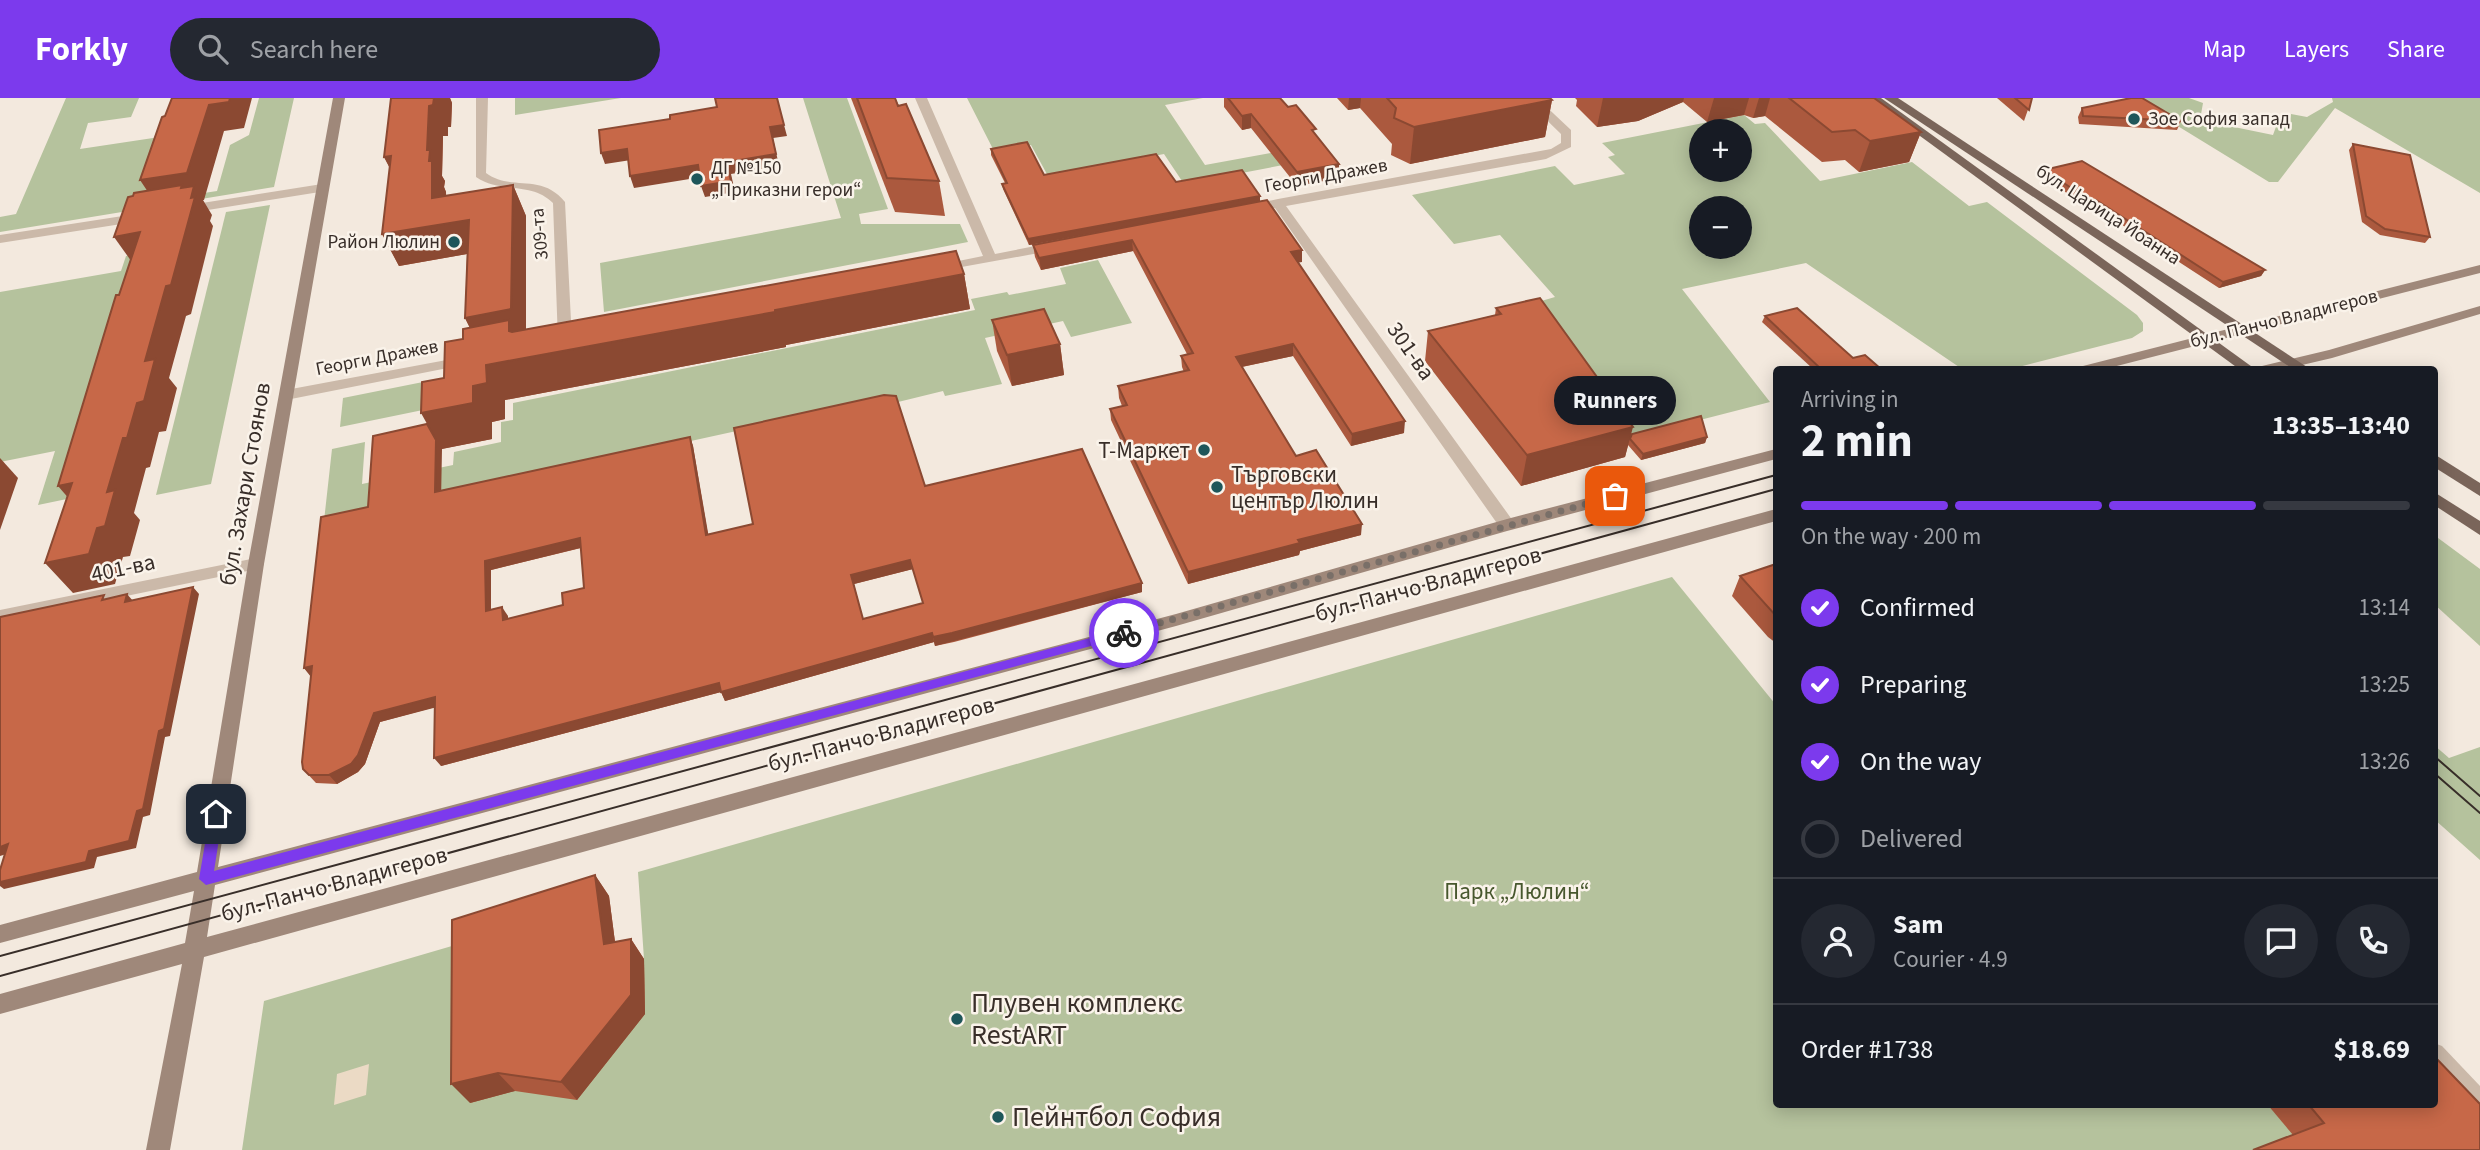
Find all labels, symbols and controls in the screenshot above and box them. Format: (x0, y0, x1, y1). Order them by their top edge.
search box (170, 18, 660, 81)
text: Forkly (35, 26, 128, 73)
icon: search (194, 30, 232, 68)
text: Search here (250, 31, 378, 68)
text: Map (2203, 32, 2246, 67)
text: Layers (2284, 32, 2349, 67)
text: Share (2387, 32, 2445, 67)
place label: Зое София запад (2148, 106, 2290, 133)
marker: Зое София запад (2126, 111, 2142, 127)
map controls (1689, 119, 1752, 259)
button: + (1689, 119, 1752, 182)
street label: Георги Дражев (1262, 152, 1390, 200)
place label: ДГ №150 „Приказни герои“ (711, 155, 861, 204)
street label: бул. Царица Йоанна (2030, 158, 2186, 272)
marker: ДГ №150 „Приказни герои“ (689, 171, 705, 187)
button: − (1689, 196, 1752, 259)
street label: 309-та (524, 207, 556, 261)
place label: Район Люлин (327, 229, 440, 256)
marker: Район Люлин (446, 234, 462, 250)
street label: бул. Панчо Владигеров (2187, 283, 2381, 355)
street label: 301-ва (1379, 315, 1443, 387)
street label: Георги Дражев (313, 333, 441, 383)
callout: Runners (1554, 377, 1676, 426)
street label: бул. Захари Стоянов (211, 380, 279, 588)
text: Arriving in (1801, 383, 1899, 416)
text: Runners (1573, 384, 1657, 417)
text: 13:35–13:40 (2272, 407, 2410, 444)
text: 2 min (1801, 409, 1913, 474)
place label: Т-Маркет (1098, 434, 1190, 467)
marker: Т-Маркет (1196, 442, 1212, 458)
place label: Търговски център Люлин (1231, 458, 1379, 517)
pin (1585, 466, 1645, 526)
icon: bag (1596, 477, 1634, 515)
marker: Търговски център Люлин (1209, 479, 1225, 495)
text: On the way · 200 m (1801, 520, 1981, 553)
street label: бул. Панчо Владигеров (1311, 538, 1545, 630)
street label: 401-ва (88, 545, 158, 591)
icon: check (1801, 589, 1839, 627)
text: Confirmed (1860, 589, 1975, 626)
text: 13:14 (2359, 591, 2410, 624)
courier (1089, 598, 1159, 668)
icon: bike (1105, 614, 1143, 652)
icon: check (1801, 666, 1839, 704)
text: Preparing (1860, 666, 1966, 703)
text: 13:25 (2359, 668, 2410, 701)
street label: бул. Панчо Владигеров (764, 688, 998, 780)
icon: check (1801, 743, 1839, 781)
text: On the way (1860, 743, 1981, 780)
text: 13:26 (2359, 745, 2410, 778)
pin (186, 784, 246, 844)
icon: home (197, 795, 235, 833)
text: Delivered (1860, 820, 1963, 857)
street label: бул. Панчо Владигеров (217, 838, 451, 930)
park label: Парк „Люлин“ (1444, 875, 1590, 908)
button: person (1801, 904, 1875, 978)
button: chat (2244, 904, 2318, 978)
button: phone (2336, 904, 2410, 978)
text: Sam (1893, 906, 1943, 943)
text: Courier · 4.9 (1893, 943, 2008, 976)
place label: Плувен комплекс RestART (971, 983, 1183, 1055)
marker: Плувен комплекс RestART (949, 1011, 965, 1027)
text: Order #1738 (1801, 1031, 1933, 1068)
text: $18.69 (2334, 1031, 2410, 1068)
place label: Пейнтбол София (1012, 1097, 1221, 1137)
marker: Пейнтбол София (990, 1109, 1006, 1125)

